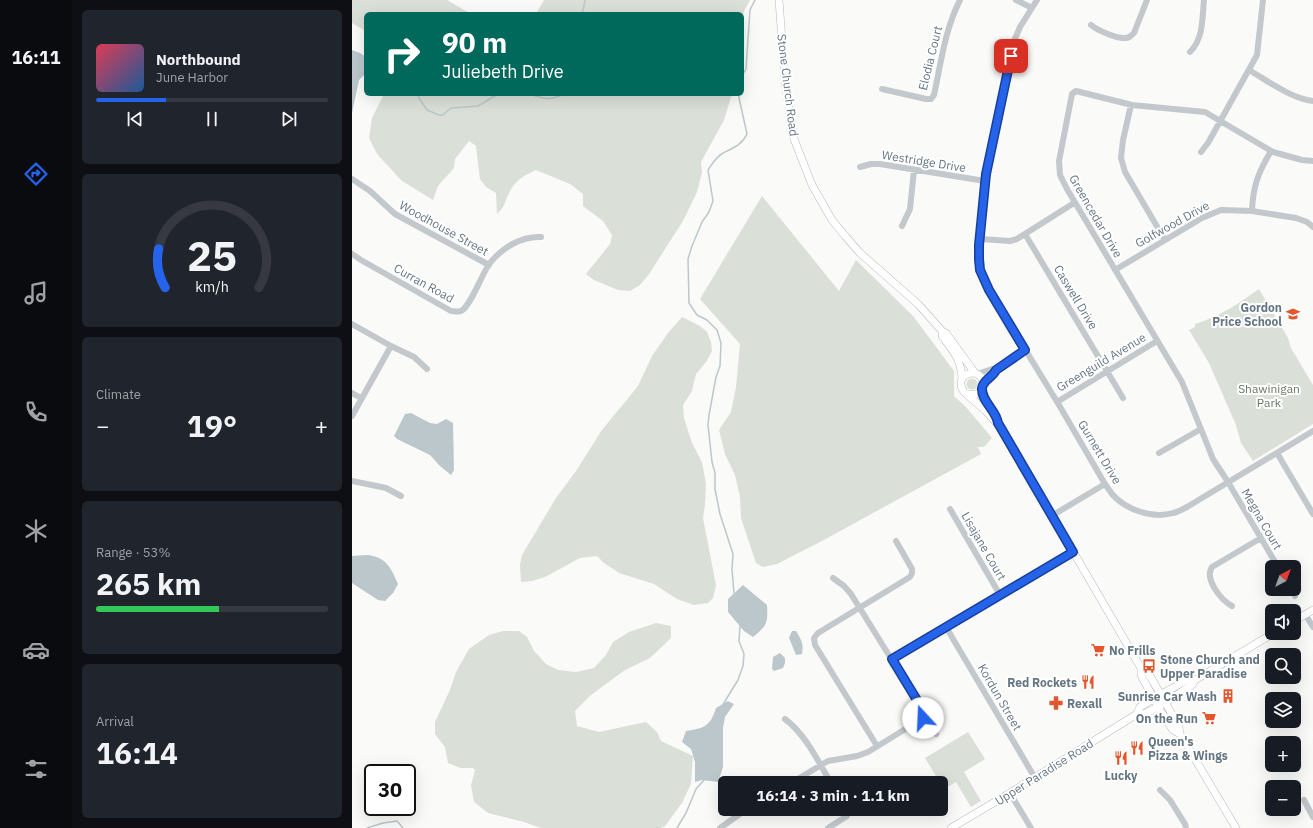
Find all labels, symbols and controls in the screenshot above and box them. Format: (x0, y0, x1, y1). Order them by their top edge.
text: 90 m (442, 24, 507, 61)
street label: Elodia Court (915, 24, 945, 92)
icon: right (376, 28, 428, 80)
street label: Stone Church Road (774, 33, 802, 137)
pin (994, 39, 1028, 73)
icon: arrive (1000, 45, 1022, 67)
text: 16:11 (11, 46, 61, 69)
text: Northbound (156, 50, 241, 69)
text: Juliebeth Drive (442, 60, 564, 83)
text: June Harbor (156, 69, 228, 86)
icon: previous (124, 108, 146, 130)
icon: pause (201, 108, 223, 130)
icon: next (278, 108, 300, 130)
street label: Westridge Drive (881, 147, 968, 175)
icon: directions (22, 160, 50, 188)
street label: Greencedar Drive (1066, 172, 1126, 261)
street label: Woodhouse Street (397, 197, 491, 259)
street label: Golfwood Drive (1132, 197, 1212, 251)
text: 25 (187, 228, 237, 282)
street label: Curran Road (391, 260, 457, 306)
street label: Caswell Drive (1051, 262, 1101, 332)
text: km/h (195, 277, 229, 296)
icon: music (22, 279, 50, 307)
place label: Gordon Price School (1212, 300, 1282, 329)
school or university icon: Gordon Price School (1285, 306, 1301, 322)
street label: Greenguild Avenue (1053, 329, 1149, 395)
park label: Shawinigan Park (1238, 381, 1300, 410)
text: Climate (96, 386, 141, 403)
icon: phone (22, 398, 50, 426)
text: 19° (187, 406, 237, 445)
text: − (96, 411, 109, 440)
text: + (315, 411, 328, 440)
street label: Gurnett Drive (1075, 417, 1125, 487)
street label: Megna Court (1238, 486, 1286, 552)
street label: Lisajane Court (958, 509, 1010, 583)
icon: climate (22, 517, 50, 545)
text: Range · 53% (96, 544, 170, 561)
north arrow (1265, 560, 1301, 596)
map controls (1265, 560, 1301, 816)
text: 265 km (96, 564, 201, 603)
button: sound (1265, 604, 1301, 640)
icon: car (22, 636, 50, 664)
supermarket icon: No Frills (1090, 642, 1106, 658)
place label: No Frills (1109, 643, 1155, 658)
button: search (1265, 648, 1301, 684)
place label: Stone Church and Upper Paradise (1160, 652, 1260, 681)
bus stop icon: Stone Church and Upper Paradise (1141, 658, 1157, 674)
street label: Kordun Street (975, 661, 1025, 733)
restaurant icon: Red Rockets (1080, 674, 1096, 690)
place label: Red Rockets (1007, 675, 1077, 690)
building icon: Sunrise Car Wash (1220, 688, 1236, 704)
place label: Sunrise Car Wash (1118, 689, 1217, 704)
button: layers (1265, 692, 1301, 728)
pharmacy icon: Rexall (1048, 695, 1064, 711)
place label: Rexall (1067, 696, 1103, 711)
position arrow (902, 697, 944, 739)
supermarket icon: On the Run (1201, 710, 1217, 726)
place label: On the Run (1136, 711, 1198, 726)
text: Arrival (96, 713, 134, 730)
text: 16:14 (96, 733, 178, 772)
place label: Queen's Pizza & Wings (1148, 734, 1228, 763)
street label: Upper Paradise Road (992, 736, 1096, 808)
button: + (1265, 736, 1301, 772)
restaurant icon: Queen's Pizza & Wings (1129, 740, 1145, 756)
restaurant icon: Lucky (1113, 750, 1129, 766)
icon: filters (22, 755, 50, 783)
speed limit sign: 30 (364, 764, 416, 816)
place label: Lucky (1105, 768, 1138, 783)
button: − (1265, 780, 1301, 816)
text: 16:14 · 3 min · 1.1 km (756, 786, 910, 805)

